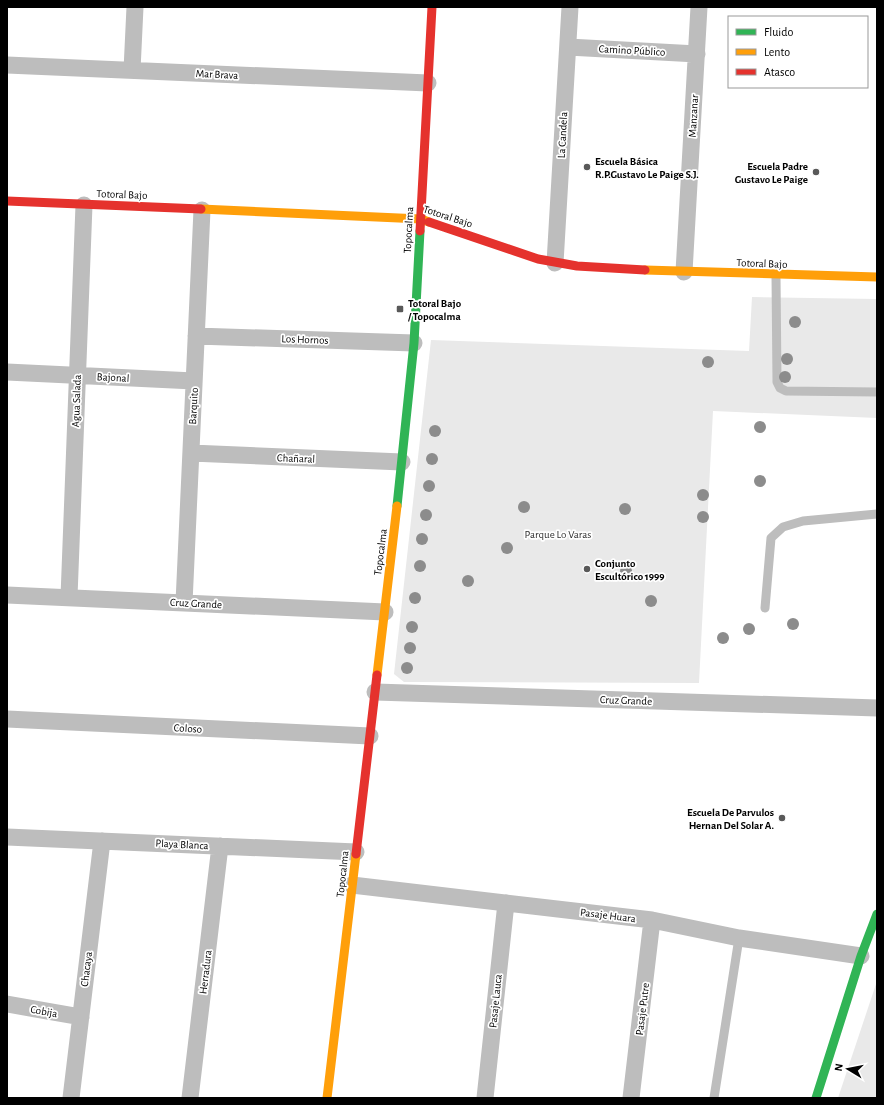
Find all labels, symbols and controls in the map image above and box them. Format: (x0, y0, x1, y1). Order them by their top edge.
legend (728, 16, 868, 88)
text: Fluido (764, 26, 793, 38)
street label: Camino Público (598, 43, 666, 58)
text: Lento (764, 46, 790, 58)
text: Atasco (764, 66, 795, 78)
street label: Mar Brava (195, 68, 239, 81)
street label: Manzanar (687, 94, 700, 138)
street label: La Candela (556, 112, 569, 158)
place label: Escuela Básica R.P.Gustavo Le Paige S.J. (595, 156, 699, 180)
place label: Escuela Padre Gustavo Le Paige (735, 161, 808, 185)
marker: Escuela Básica R.P.Gustavo Le Paige S.J. (582, 162, 592, 172)
marker: Escuela Padre Gustavo Le Paige (811, 167, 821, 177)
street label: Totoral Bajo (96, 188, 148, 201)
street label: Totoral Bajo (422, 203, 474, 230)
street label: Topocalma (402, 206, 415, 254)
street label: Totoral Bajo (736, 257, 788, 270)
place label: Totoral Bajo / Topocalma (407, 298, 462, 322)
marker: Totoral Bajo / Topocalma (395, 304, 405, 314)
street label: Los Hornos (281, 333, 329, 346)
street label: Bajonal (96, 371, 130, 384)
street label: Agua Salada (70, 374, 83, 428)
street label: Barquito (187, 387, 200, 425)
street label: Chañaral (277, 452, 315, 465)
street label: Topocalma (372, 528, 389, 576)
park label: Parque Lo Varas (525, 529, 591, 540)
place label: Conjunto Escultórico 1999 (595, 558, 665, 582)
marker: Conjunto Escultórico 1999 (582, 564, 592, 574)
street label: Cruz Grande (170, 597, 222, 610)
street label: Cruz Grande (600, 694, 652, 707)
street label: Coloso (173, 722, 202, 735)
place label: Escuela De Parvulos Hernan Del Solar A. (687, 807, 774, 831)
marker: Escuela De Parvulos Hernan Del Solar A. (777, 813, 787, 823)
street label: Playa Blanca (155, 838, 209, 851)
street label: Topocalma (335, 850, 350, 898)
street label: Pasaje Huara (579, 907, 636, 924)
street label: Herradura (197, 949, 214, 995)
street label: Chacaya (79, 951, 94, 987)
street label: Pasaje Lauca (487, 974, 504, 1028)
street label: Pasaje Putre (634, 982, 651, 1036)
street label: Cobija (30, 1004, 58, 1019)
north arrow (828, 1049, 868, 1089)
text: N (833, 1063, 845, 1072)

